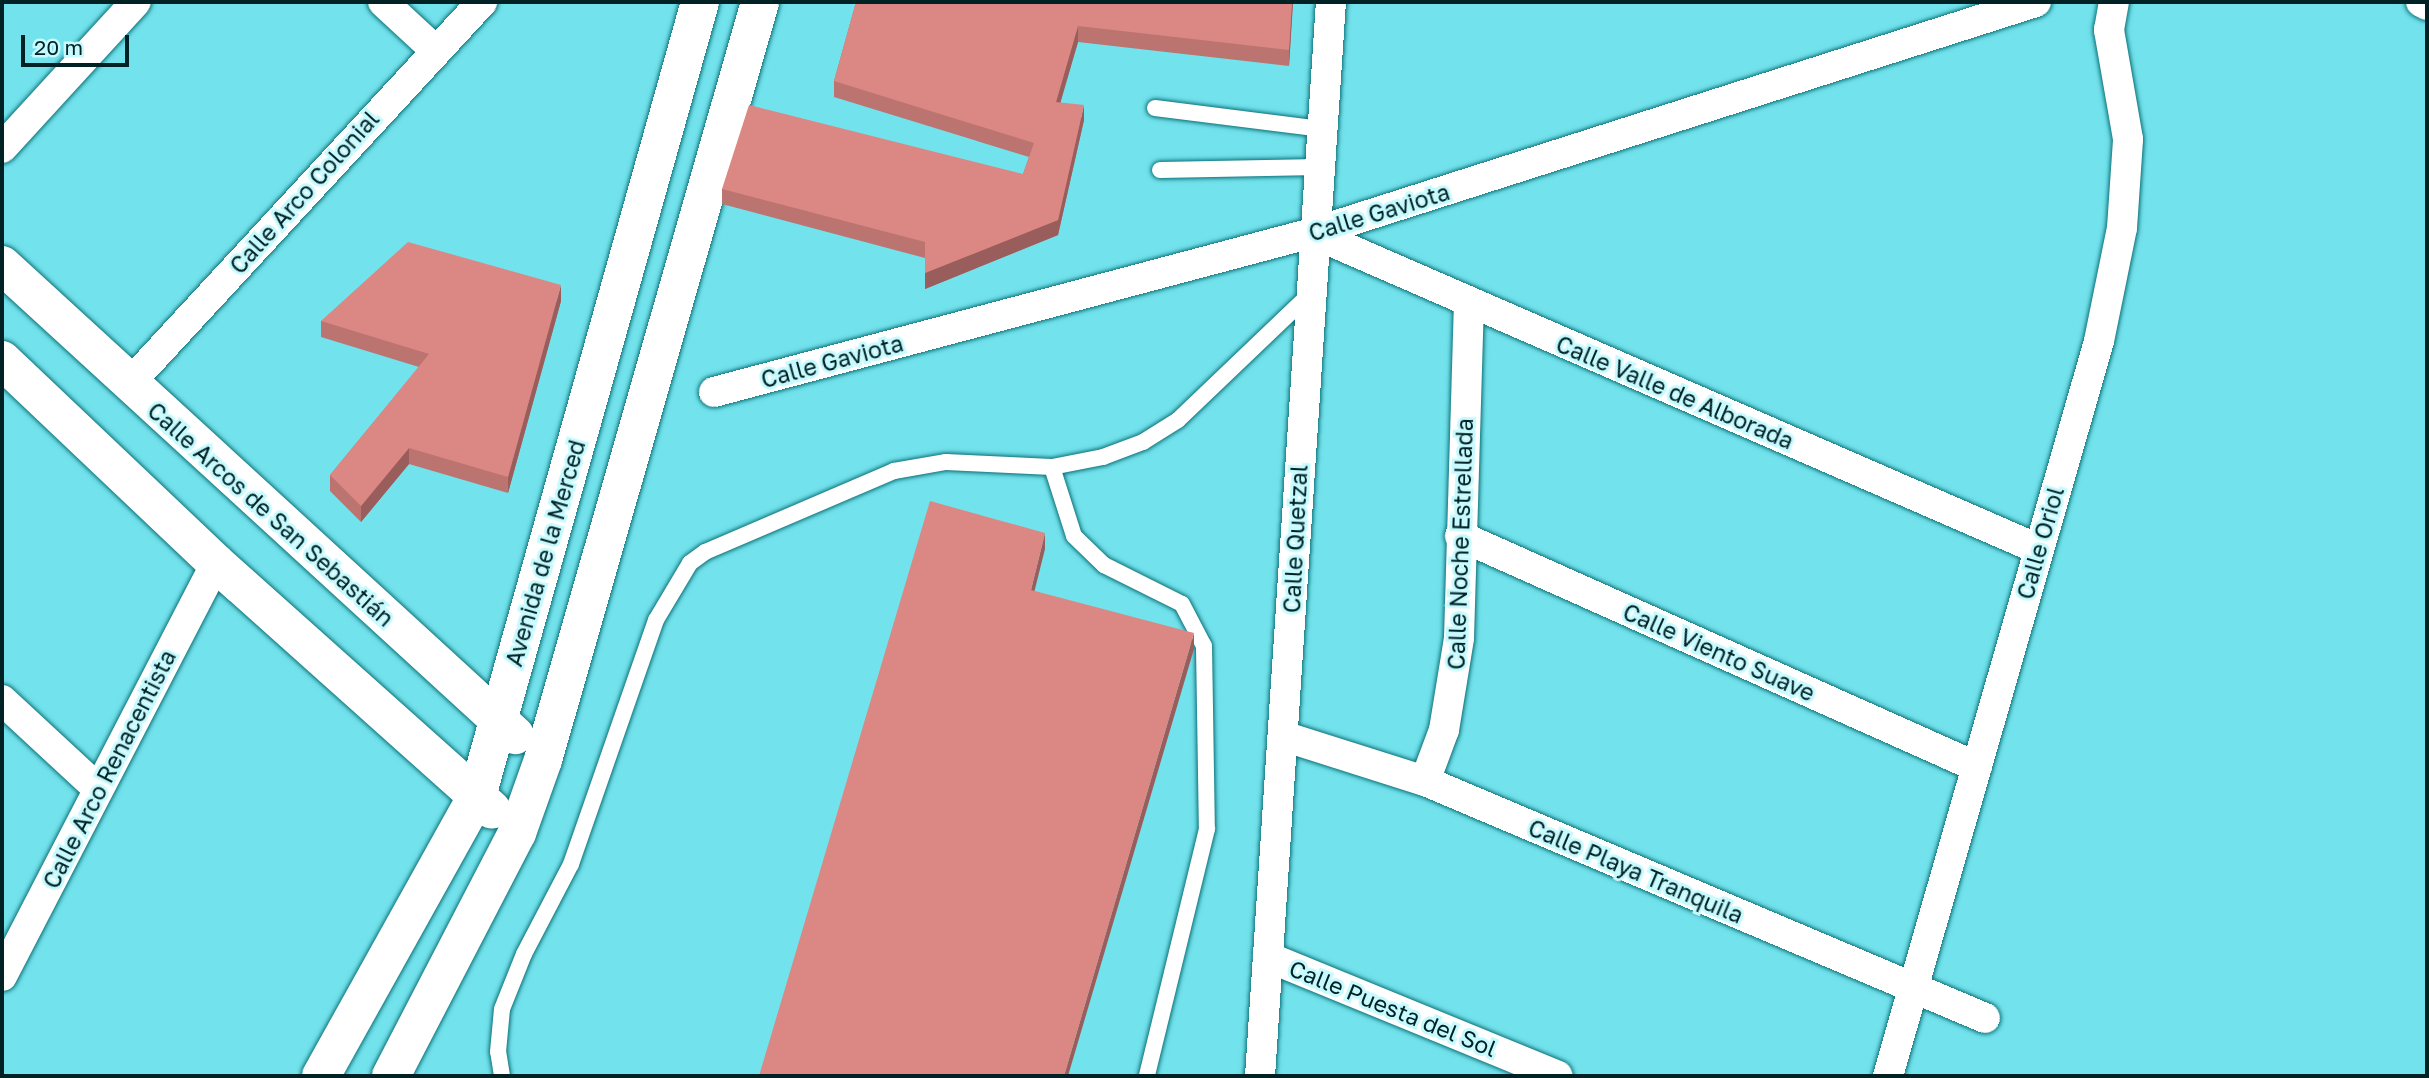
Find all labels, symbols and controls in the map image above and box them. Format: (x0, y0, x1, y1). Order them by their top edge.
scale bar (24, 21, 133, 65)
text: 20 m (34, 34, 83, 60)
street label: Calle Arco Colonial (224, 105, 384, 279)
street label: Calle Gaviota (1305, 177, 1453, 247)
street label: Calle Gaviota (758, 329, 906, 393)
street label: Calle Valle de Alborada (1552, 329, 1798, 455)
street label: Calle Arcos de San Sebastián (142, 396, 400, 632)
street label: Calle Noche Estrellada (1442, 418, 1478, 670)
street label: Avenida de la Merced (499, 437, 591, 669)
street label: Calle Quetzal (1277, 464, 1313, 614)
street label: Calle Oriol (2011, 484, 2069, 602)
street label: Calle Viento Suave (1619, 597, 1819, 707)
street label: Calle Arco Renacentista (37, 645, 181, 893)
street label: Calle Playa Tranquila (1524, 813, 1748, 929)
street label: Calle Puesta del Sol (1285, 954, 1501, 1062)

